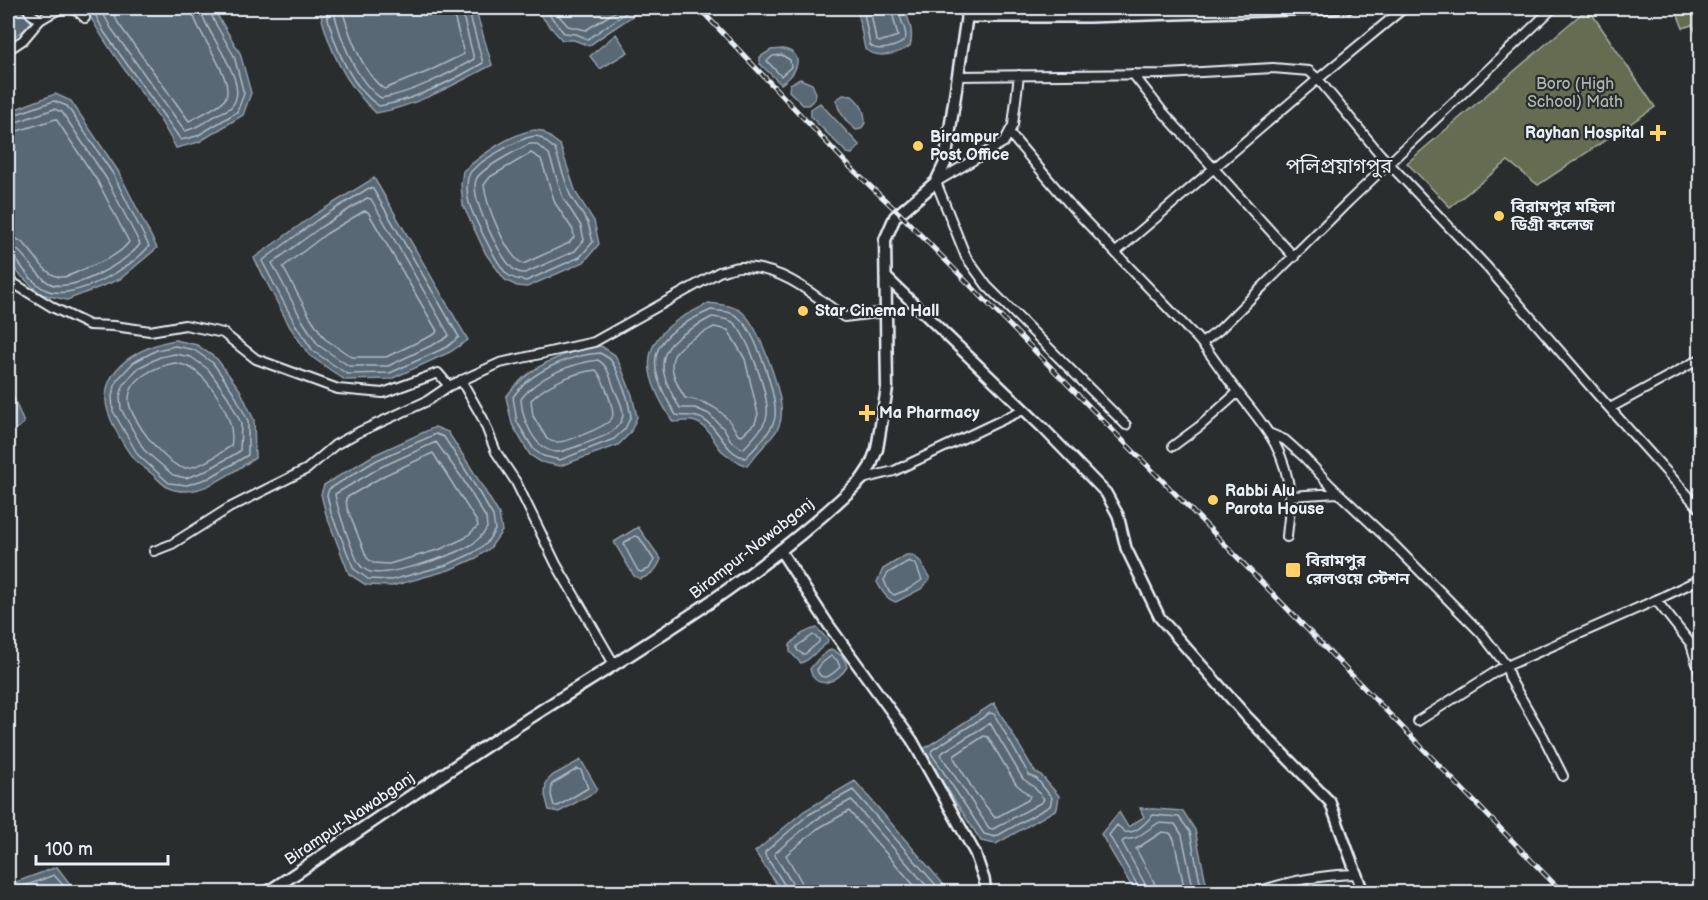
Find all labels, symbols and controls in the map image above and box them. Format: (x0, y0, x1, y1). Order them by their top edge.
park label: Boro (High School) Math (1527, 75, 1623, 112)
place label: Rayhan Hospital (1525, 124, 1644, 143)
marker: Rayhan Hospital (1649, 124, 1667, 142)
place label: Birampur Post Office (930, 128, 1009, 165)
marker: Birampur Post Office (911, 139, 925, 153)
district label: পলিপ্রয়াগপুর (1286, 154, 1393, 179)
place label: বিরামপুর মহিলা ডিগ্রী কলেজ (1510, 198, 1615, 235)
marker: বিরামপুর মহিলা ডিগ্রী কলেজ (1492, 209, 1506, 223)
place label: Star Cinema Hall (815, 302, 939, 321)
marker: Star Cinema Hall (796, 304, 810, 318)
place label: Ma Pharmacy (879, 404, 980, 423)
marker: Ma Pharmacy (860, 406, 874, 420)
place label: Rabbi Alu Parota House (1225, 482, 1324, 519)
marker: Rabbi Alu Parota House (1206, 493, 1220, 507)
street label: Birampur-Nawabganj (686, 495, 818, 603)
place label: বিরামপুর রেলওয়ে স্টেশন (1305, 552, 1410, 589)
marker: বিরামপুর রেলওয়ে স্টেশন (1284, 561, 1302, 579)
street label: Birampur-Nawabganj (281, 768, 419, 870)
scale bar (36, 828, 168, 866)
text: 100 m (45, 839, 93, 860)

